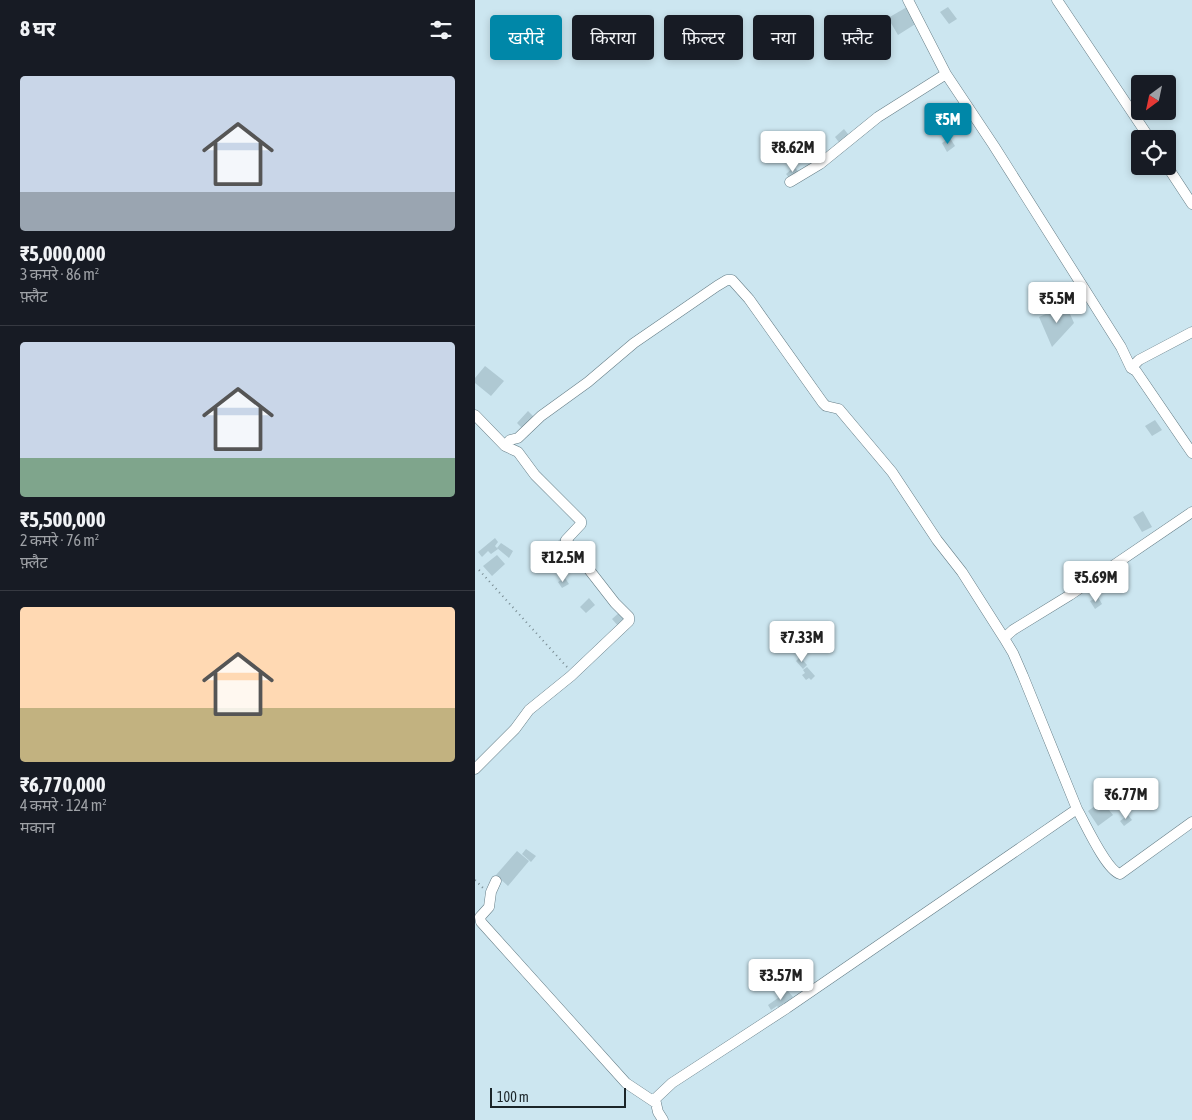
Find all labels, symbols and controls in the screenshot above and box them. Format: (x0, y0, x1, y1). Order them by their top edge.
chip: खरीदें (490, 15, 562, 60)
chip: किराया (572, 15, 654, 60)
chip: फ़िल्टर (664, 15, 743, 60)
chip: नया (753, 15, 814, 60)
chip: फ़्लैट (824, 15, 891, 60)
text: 8 घर (20, 16, 56, 40)
icon: filters (427, 16, 455, 44)
north arrow (1131, 75, 1176, 120)
map controls (1131, 75, 1176, 175)
pin: ₹5M (924, 102, 972, 145)
icon: home (193, 109, 283, 199)
text: ₹5M (935, 110, 961, 128)
pin: ₹8.62M (752, 130, 834, 173)
button: locate (1131, 130, 1176, 175)
text: ₹8.62M (771, 138, 815, 156)
text: ₹5,000,000 (20, 241, 106, 265)
text: 3 कमरे · 86 m² (20, 265, 99, 283)
pin: ₹5.5M (1022, 282, 1092, 324)
text: फ़्लैट (20, 287, 48, 305)
text: ₹5.5M (1039, 289, 1075, 307)
icon: home (193, 374, 283, 464)
text: ₹5,500,000 (20, 507, 106, 531)
text: 2 कमरे · 76 m² (20, 531, 99, 549)
pin: ₹12.5M (522, 540, 604, 583)
text: ₹12.5M (541, 548, 585, 566)
text: फ़्लैट (20, 553, 48, 571)
pin: ₹5.69M (1055, 560, 1137, 603)
text: ₹5.69M (1074, 568, 1118, 586)
pin: ₹7.33M (761, 620, 843, 663)
text: ₹7.33M (780, 628, 824, 646)
icon: home (193, 639, 283, 729)
text: ₹6,770,000 (20, 772, 106, 796)
pin: ₹6.77M (1085, 778, 1167, 820)
text: ₹6.77M (1104, 785, 1148, 803)
text: 4 कमरे · 124 m² (20, 796, 107, 814)
text: मकान (20, 818, 55, 836)
pin: ₹3.57M (740, 958, 822, 1001)
text: ₹3.57M (759, 966, 803, 984)
scale bar (490, 1085, 626, 1108)
text: 100 m (497, 1089, 529, 1105)

